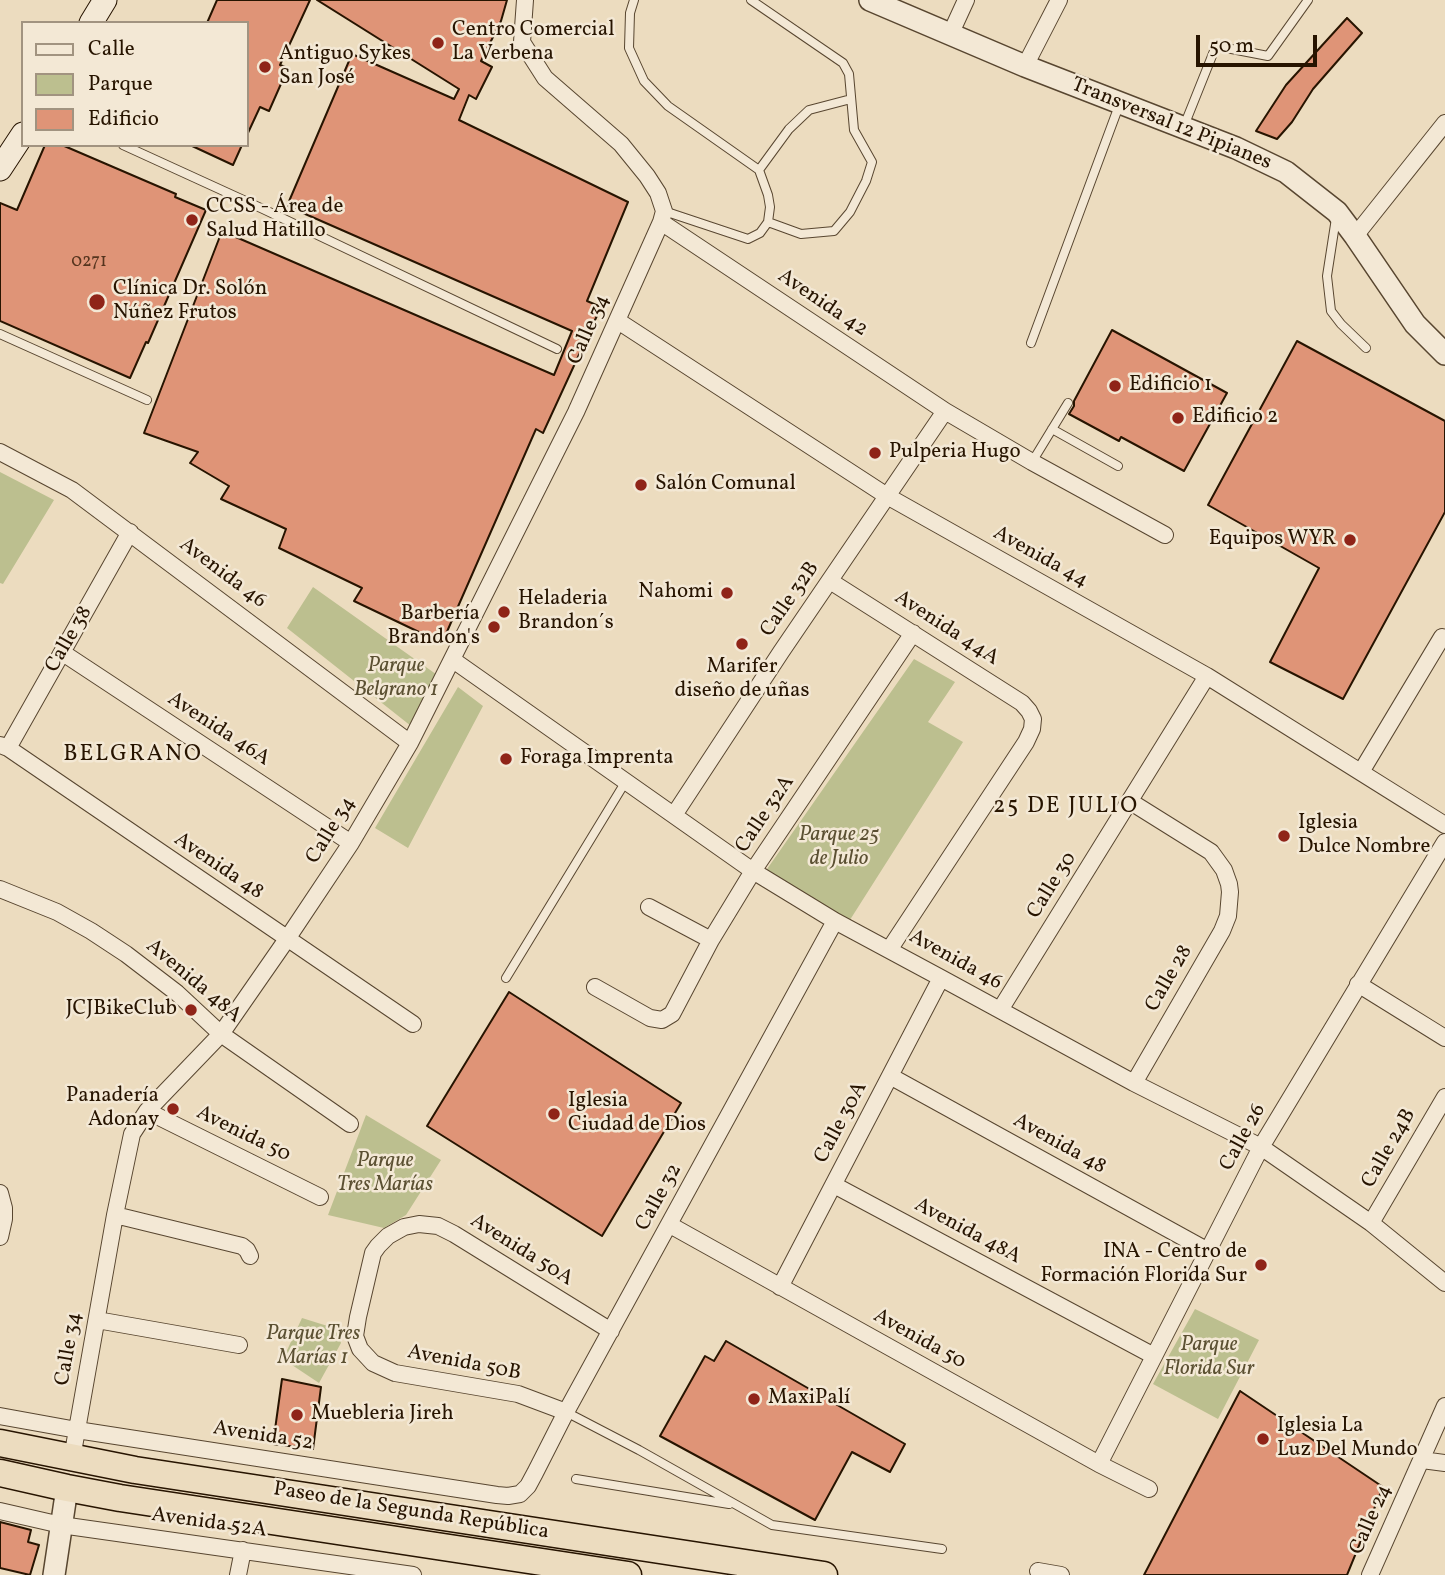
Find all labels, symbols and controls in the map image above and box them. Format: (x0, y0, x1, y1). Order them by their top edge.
place label: Centro Comercial La Verbena (452, 18, 614, 68)
legend (21, 21, 248, 147)
scale bar (1200, 21, 1321, 65)
text: 50 m (1209, 32, 1254, 61)
text: Calle (88, 35, 135, 64)
marker: Centro Comercial La Verbena (430, 35, 446, 51)
place label: Antiguo Sykes San José (279, 42, 411, 92)
marker: Antiguo Sykes San José (257, 59, 273, 75)
text: Parque (88, 70, 153, 99)
street label: Transversal 12 Pipianes (1067, 73, 1275, 177)
text: Edificio (88, 105, 159, 134)
place label: CCSS - Área de Salud Hatillo (206, 195, 343, 245)
marker: CCSS - Área de Salud Hatillo (184, 212, 200, 228)
house number: 0271 (71, 252, 107, 274)
street label: Avenida 42 (772, 265, 872, 343)
place label: Clínica Dr. Solón Núñez Frutos (113, 277, 267, 327)
street label: Calle 34 (563, 291, 617, 369)
marker: Clínica Dr. Solón Núñez Frutos (87, 292, 107, 312)
place label: Edificio 1 (1129, 373, 1212, 399)
marker: Edificio 1 (1107, 378, 1123, 394)
place label: Edificio 2 (1192, 405, 1278, 431)
marker: Edificio 2 (1170, 410, 1186, 426)
place label: Pulperia Hugo (889, 440, 1021, 466)
marker: Pulperia Hugo (867, 445, 883, 461)
place label: Salón Comunal (655, 472, 796, 498)
marker: Salón Comunal (633, 477, 649, 493)
street label: Avenida 44 (988, 522, 1092, 594)
place label: Equipos WYR (1209, 527, 1336, 553)
marker: Equipos WYR (1342, 532, 1358, 548)
street label: Avenida 46 (173, 533, 271, 615)
street label: Calle 32B (756, 558, 826, 642)
place label: Nahomi (638, 580, 713, 606)
marker: Nahomi (719, 585, 735, 601)
street label: Avenida 44A (889, 586, 1003, 672)
place label: Heladeria Brandon´s (518, 587, 614, 637)
street label: Calle 38 (41, 602, 99, 678)
place label: Barbería Brandon's (387, 602, 480, 652)
marker: Heladeria Brandon´s (496, 604, 512, 620)
marker: Barbería Brandon's (486, 619, 502, 635)
marker: Marifer diseño de uñas (734, 636, 750, 652)
park label: Parque Belgrano 1 (354, 654, 438, 704)
place label: Marifer diseño de uñas (675, 655, 809, 705)
street label: Avenida 46A (162, 687, 274, 773)
district label: BELGRANO (64, 742, 202, 770)
place label: Foraga Imprenta (520, 746, 674, 772)
marker: Foraga Imprenta (498, 751, 514, 767)
street label: Calle 32A (731, 772, 801, 858)
street label: Calle 34 (302, 793, 362, 869)
district label: 25 DE JULIO (994, 794, 1138, 822)
place label: Iglesia Dulce Nombre (1298, 811, 1431, 861)
park label: Parque 25 de Julio (799, 823, 879, 873)
street label: Avenida 48 (168, 828, 268, 906)
marker: Iglesia Dulce Nombre (1276, 828, 1292, 844)
street label: Calle 30 (1023, 848, 1083, 924)
street label: Avenida 46 (904, 925, 1006, 997)
street label: Avenida 48A (140, 935, 246, 1029)
street label: Calle 28 (1141, 941, 1199, 1017)
place label: JCJBikeClub (66, 997, 177, 1023)
marker: JCJBikeClub (183, 1002, 199, 1018)
street label: Calle 30A (810, 1078, 874, 1168)
place label: Panadería Adonay (66, 1084, 159, 1134)
place label: Iglesia Ciudad de Dios (568, 1089, 706, 1139)
street label: Calle 26 (1215, 1100, 1273, 1176)
marker: Panadería Adonay (165, 1101, 181, 1117)
street label: Avenida 50 (192, 1101, 294, 1169)
street label: Calle 24B (1357, 1105, 1423, 1193)
marker: Iglesia Ciudad de Dios (546, 1106, 562, 1122)
street label: Avenida 48 (1008, 1109, 1110, 1181)
park label: Parque Tres Marías (337, 1149, 433, 1199)
street label: Calle 32 (631, 1160, 689, 1236)
street label: Avenida 48A (909, 1193, 1025, 1271)
street label: Avenida 50A (465, 1209, 577, 1293)
place label: INA - Centro de Formación Florida Sur (1041, 1240, 1247, 1290)
marker: INA - Centro de Formación Florida Sur (1253, 1257, 1269, 1273)
street label: Avenida 50 (868, 1304, 970, 1376)
street label: Calle 34 (51, 1310, 89, 1388)
park label: Parque Tres Marías 1 (266, 1322, 360, 1372)
park label: Parque Florida Sur (1163, 1333, 1255, 1383)
street label: Avenida 50B (405, 1341, 523, 1387)
place label: MaxiPalí (768, 1386, 850, 1412)
marker: MaxiPalí (746, 1391, 762, 1407)
place label: Muebleria Jireh (311, 1402, 454, 1428)
marker: Muebleria Jireh (289, 1407, 305, 1423)
place label: Iglesia La Luz Del Mundo (1277, 1414, 1418, 1464)
street label: Avenida 52 (211, 1417, 315, 1457)
marker: Iglesia La Luz Del Mundo (1255, 1431, 1271, 1447)
street label: Paseo de la Segunda República (271, 1478, 551, 1546)
street label: Calle 24 (1345, 1481, 1399, 1559)
street label: Avenida 52A (150, 1503, 268, 1545)

